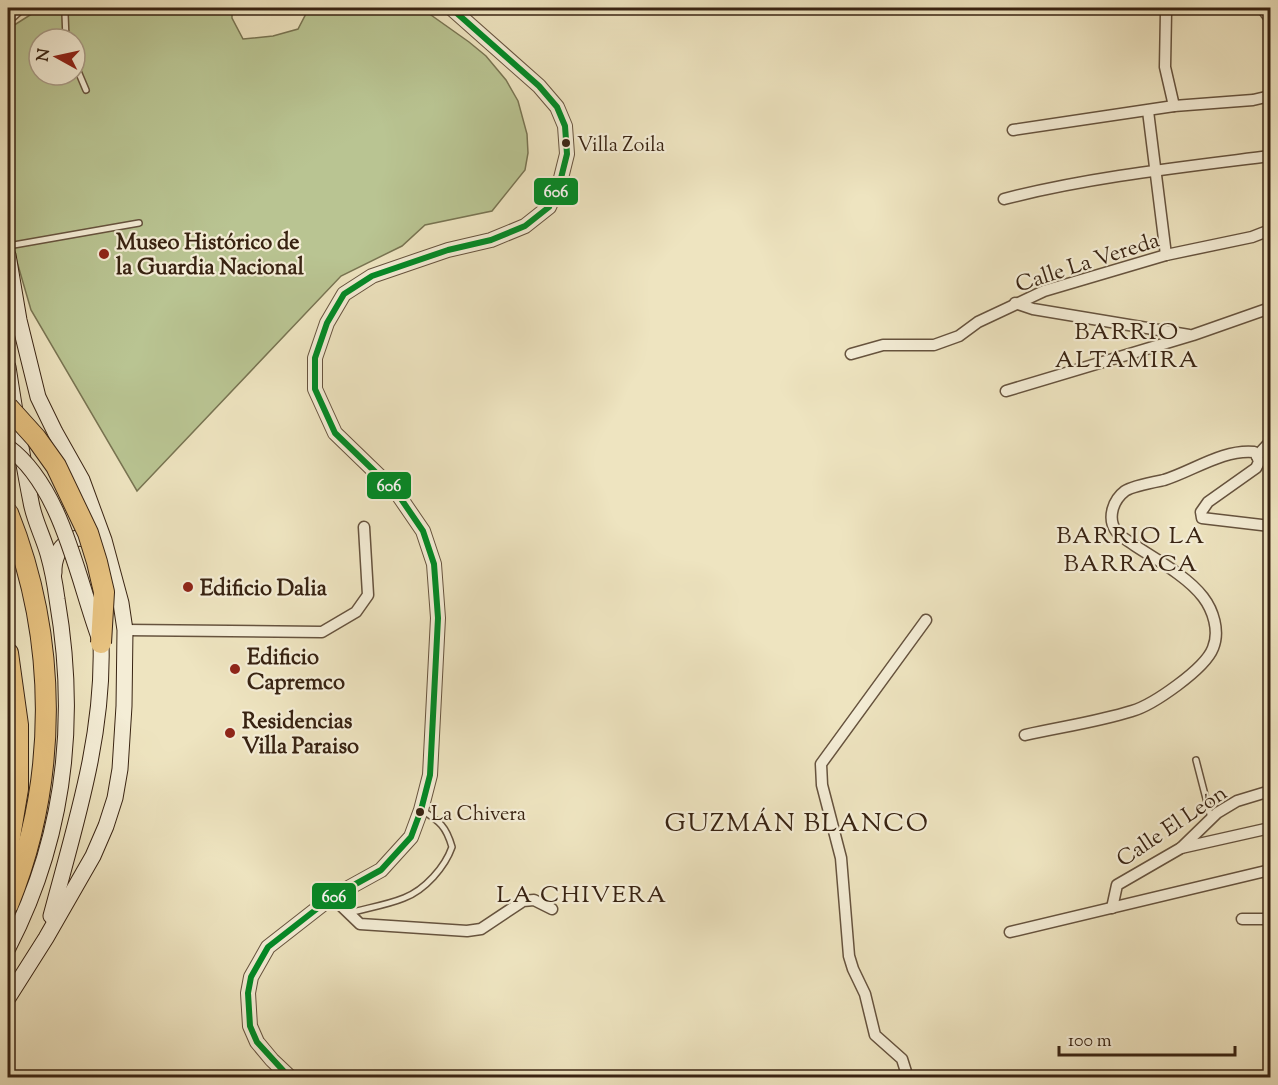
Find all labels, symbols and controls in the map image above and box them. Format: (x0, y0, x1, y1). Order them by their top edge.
north arrow (27, 27, 87, 87)
text: N (32, 47, 57, 63)
place label: Villa Zoila (577, 132, 665, 161)
marker: Villa Zoila (560, 137, 572, 149)
line badge: 606 (533, 177, 579, 206)
text: 606 (544, 182, 568, 205)
street label: Calle La Vereda (1012, 226, 1164, 302)
place label: Museo Histórico de la Guardia Nacional (116, 228, 305, 285)
marker: Museo Histórico de la Guardia Nacional (97, 247, 111, 261)
district label: BARRIO ALTAMIRA (1055, 316, 1199, 378)
line badge: 606 (366, 471, 412, 500)
text: 606 (377, 476, 401, 499)
district label: BARRIO LA BARRACA (1056, 520, 1206, 582)
place label: Edificio Dalia (200, 574, 328, 606)
marker: Edificio Dalia (181, 580, 195, 594)
place label: Edificio Capremco (247, 643, 345, 700)
marker: Edificio Capremco (228, 662, 242, 676)
place label: Residencias Villa Paraiso (242, 707, 359, 764)
marker: Residencias Villa Paraiso (223, 726, 237, 740)
street label: Calle El León (1111, 779, 1234, 876)
place label: La Chivera (431, 801, 526, 830)
marker: La Chivera (414, 806, 426, 818)
district label: GUZMÁN BLANCO (665, 806, 929, 843)
district label: LA CHIVERA (497, 879, 667, 913)
line badge: 606 (311, 882, 357, 910)
text: 606 (322, 887, 346, 910)
scale bar (1059, 1019, 1234, 1057)
text: 100 m (1068, 1029, 1112, 1055)

